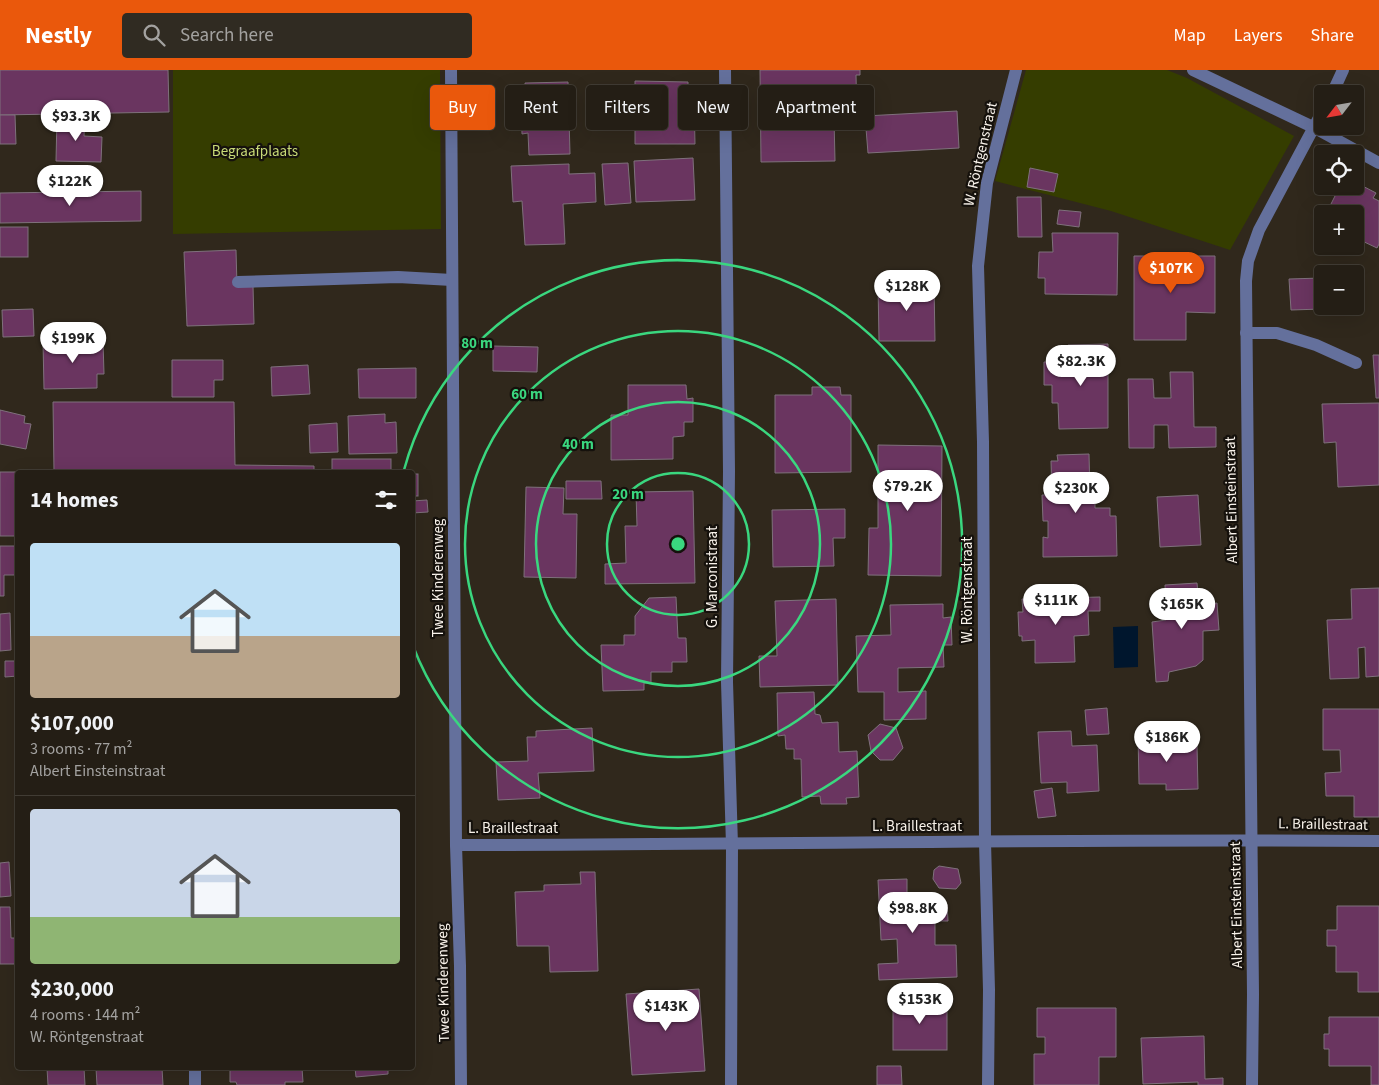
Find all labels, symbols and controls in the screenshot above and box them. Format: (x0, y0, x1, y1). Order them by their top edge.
search box (122, 13, 472, 58)
text: Nestly (25, 18, 92, 53)
icon: search (140, 21, 168, 49)
text: Search here (180, 22, 274, 49)
text: Map (1174, 23, 1206, 48)
text: Layers (1234, 23, 1283, 48)
text: Share (1311, 23, 1354, 48)
chip: Buy (430, 85, 495, 130)
chip: Rent (505, 85, 576, 130)
chip: Filters (586, 85, 668, 130)
chip: New (678, 85, 748, 130)
chip: Apartment (758, 85, 874, 130)
north arrow (1314, 85, 1364, 135)
map controls (1314, 85, 1364, 315)
pin: $93.3K (35, 100, 117, 142)
street label: W. Röntgenstraat (958, 100, 1003, 208)
text: $93.3K (52, 105, 100, 127)
park label: Begraafplaats (212, 141, 298, 162)
button: locate (1314, 145, 1364, 195)
pin: $122K (35, 164, 105, 207)
text: $122K (48, 170, 92, 192)
button: + (1314, 205, 1364, 255)
pin: $107K (1136, 252, 1206, 294)
text: $107K (1149, 257, 1193, 279)
button: − (1314, 265, 1364, 315)
pin: $128K (872, 270, 942, 312)
text: $128K (885, 275, 929, 297)
pin: $199K (38, 322, 108, 364)
text: $199K (51, 327, 95, 349)
text: 80 m (461, 333, 493, 354)
pin: $82.3K (1040, 344, 1122, 387)
text: $82.3K (1057, 350, 1105, 372)
text: 60 m (511, 384, 543, 405)
text: 40 m (562, 434, 594, 455)
street label: Albert Einsteinstraat (1220, 436, 1243, 564)
pin: $79.2K (867, 470, 949, 512)
pin: $230K (1041, 472, 1111, 514)
text: $79.2K (884, 475, 932, 497)
text: $230K (1054, 477, 1098, 499)
text: 20 m (612, 484, 644, 505)
text: 14 homes (30, 485, 118, 515)
icon: filters (372, 486, 400, 514)
street label: Twee Kinderenweg (428, 518, 449, 637)
street label: G. Marconistraat (702, 526, 723, 628)
centre of rings (669, 535, 687, 553)
street label: W. Röntgenstraat (957, 537, 978, 643)
icon: home (170, 576, 260, 666)
pin: $111K (1021, 584, 1091, 626)
pin: $165K (1147, 588, 1217, 630)
text: $111K (1034, 589, 1078, 611)
text: $165K (1160, 593, 1204, 615)
text: $107,000 (30, 708, 114, 738)
pin: $186K (1132, 720, 1202, 763)
text: $186K (1145, 726, 1189, 748)
text: 3 rooms · 77 m² (30, 738, 132, 760)
text: Albert Einsteinstraat (30, 760, 165, 782)
street label: L. Braillestraat (1278, 813, 1368, 836)
street label: L. Braillestraat (872, 816, 962, 837)
street label: L. Braillestraat (468, 818, 558, 839)
icon: home (170, 841, 260, 931)
street label: Albert Einsteinstraat (1225, 841, 1248, 969)
pin: $98.8K (872, 892, 954, 934)
text: $98.8K (889, 897, 937, 919)
street label: Twee Kinderenweg (432, 923, 455, 1043)
text: $230,000 (30, 974, 114, 1004)
pin: $153K (885, 982, 955, 1025)
text: $153K (898, 988, 942, 1010)
pin: $143K (631, 990, 701, 1032)
text: $143K (644, 995, 688, 1017)
text: 4 rooms · 144 m² (30, 1004, 140, 1026)
text: W. Röntgenstraat (30, 1026, 144, 1048)

